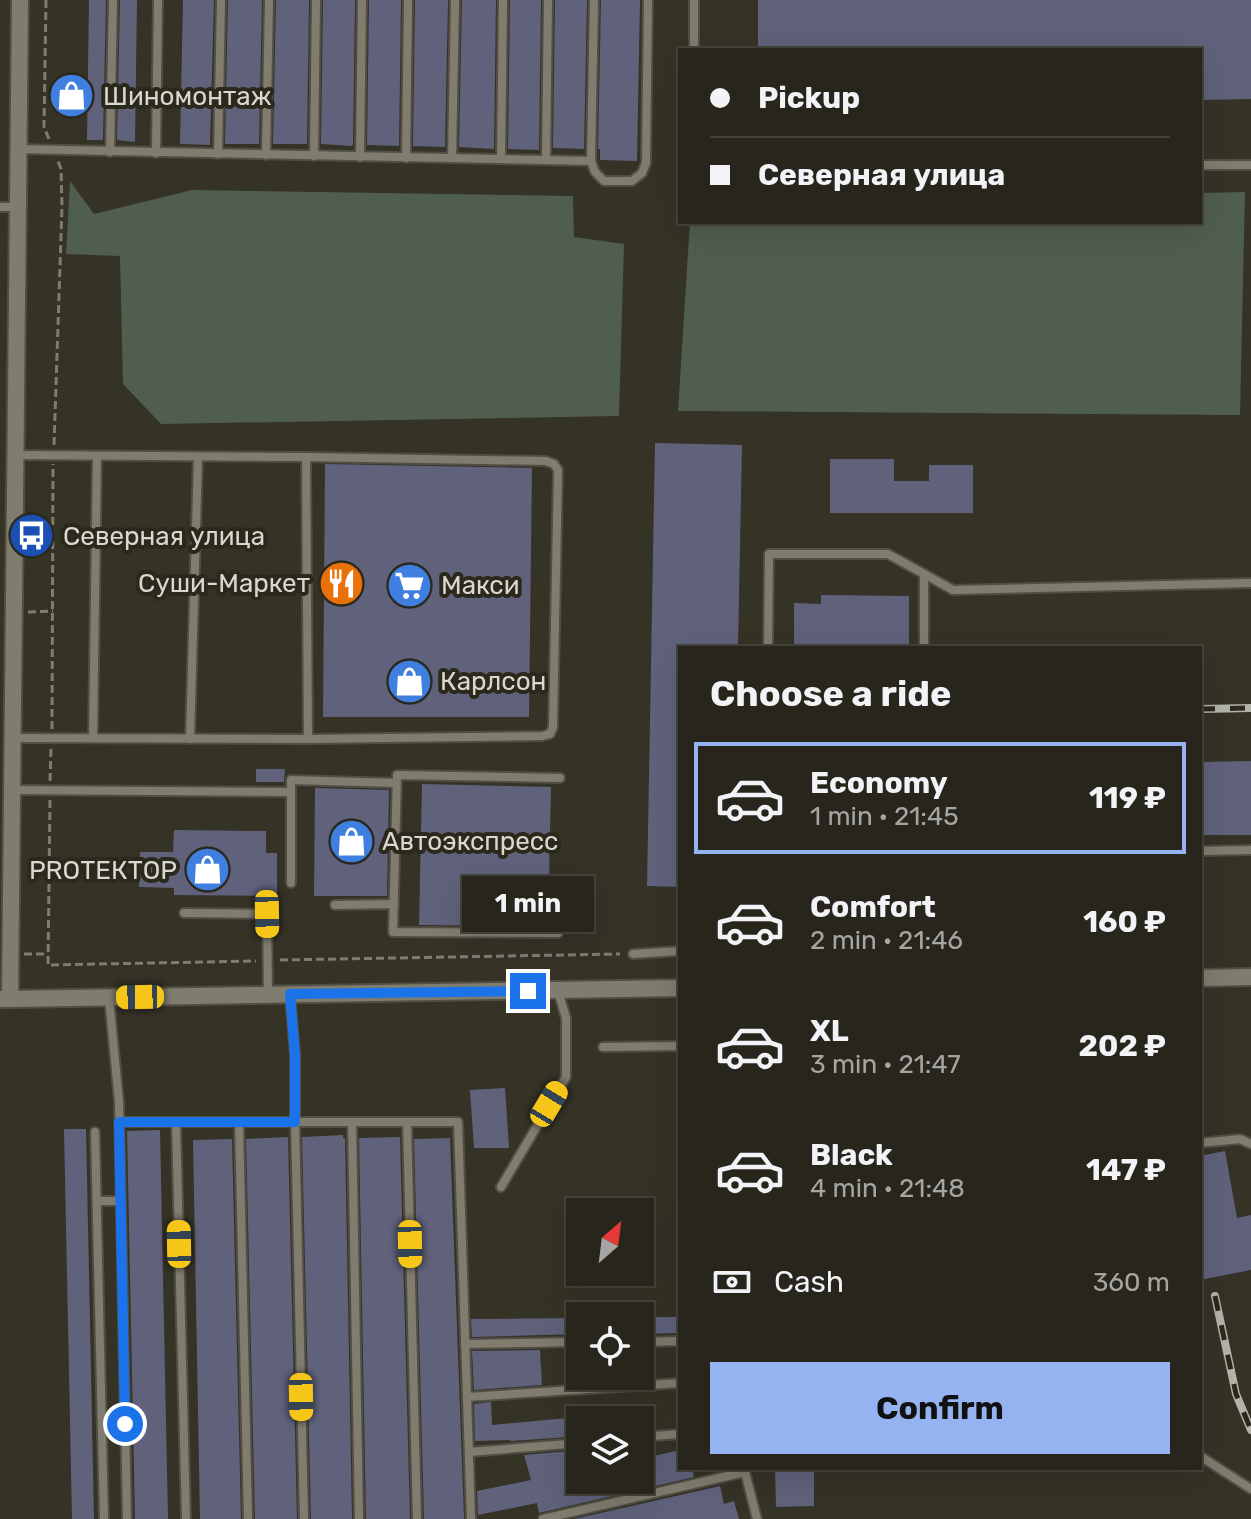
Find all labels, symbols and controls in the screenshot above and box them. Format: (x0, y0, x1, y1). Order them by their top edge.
shop icon: Шиномонтаж (48, 72, 96, 120)
text: Pickup (758, 80, 860, 116)
place label: Шиномонтаж (103, 81, 272, 112)
text: Северная улица (758, 157, 1005, 193)
bus stop icon: Северная улица (8, 512, 56, 560)
place label: Северная улица (63, 521, 265, 552)
restaurant icon: Суши-Маркет (317, 559, 365, 607)
supermarket icon: Макси (386, 561, 434, 609)
place label: Суши-Маркет (138, 568, 310, 599)
place label: Макси (441, 570, 520, 601)
shop icon: Карлсон (385, 657, 433, 705)
place label: Карлсон (440, 666, 546, 697)
text: Choose a ride (710, 672, 951, 715)
icon: car (714, 762, 786, 834)
text: Economy (810, 765, 948, 801)
text: 119 ₽ (1089, 780, 1166, 816)
text: 1 min · 21:45 (810, 801, 959, 832)
shop icon: Автоэкспресс (327, 817, 375, 865)
place label: Автоэкспресс (382, 826, 558, 857)
shop icon: PROТЕКТОР (184, 846, 232, 894)
place label: PROТЕКТОР (29, 855, 177, 886)
callout: 1 min (462, 875, 594, 931)
icon: car (714, 886, 786, 958)
text: 1 min (495, 888, 561, 919)
text: Comfort (810, 889, 936, 925)
car (255, 890, 279, 938)
text: 160 ₽ (1083, 904, 1166, 940)
text: 2 min · 21:46 (810, 925, 963, 956)
route end (510, 973, 546, 1009)
car (116, 985, 164, 1009)
icon: car (714, 1010, 786, 1082)
text: XL (810, 1013, 849, 1049)
text: 202 ₽ (1079, 1028, 1166, 1064)
text: 3 min · 21:47 (810, 1049, 961, 1080)
car (526, 1077, 572, 1131)
icon: car (714, 1134, 786, 1206)
text: Black (810, 1137, 893, 1173)
text: 147 ₽ (1086, 1152, 1166, 1188)
text: 4 min · 21:48 (810, 1173, 965, 1204)
north arrow (566, 1198, 654, 1286)
map controls (566, 1198, 654, 1494)
car (167, 1220, 191, 1268)
car (398, 1220, 422, 1268)
icon: cash (710, 1260, 754, 1304)
text: Cash (774, 1264, 844, 1300)
text: 360 m (1093, 1267, 1170, 1298)
button: locate (566, 1302, 654, 1390)
button: Confirm (710, 1362, 1170, 1454)
car (289, 1373, 313, 1421)
route start (107, 1406, 143, 1442)
button: layers (566, 1406, 654, 1494)

